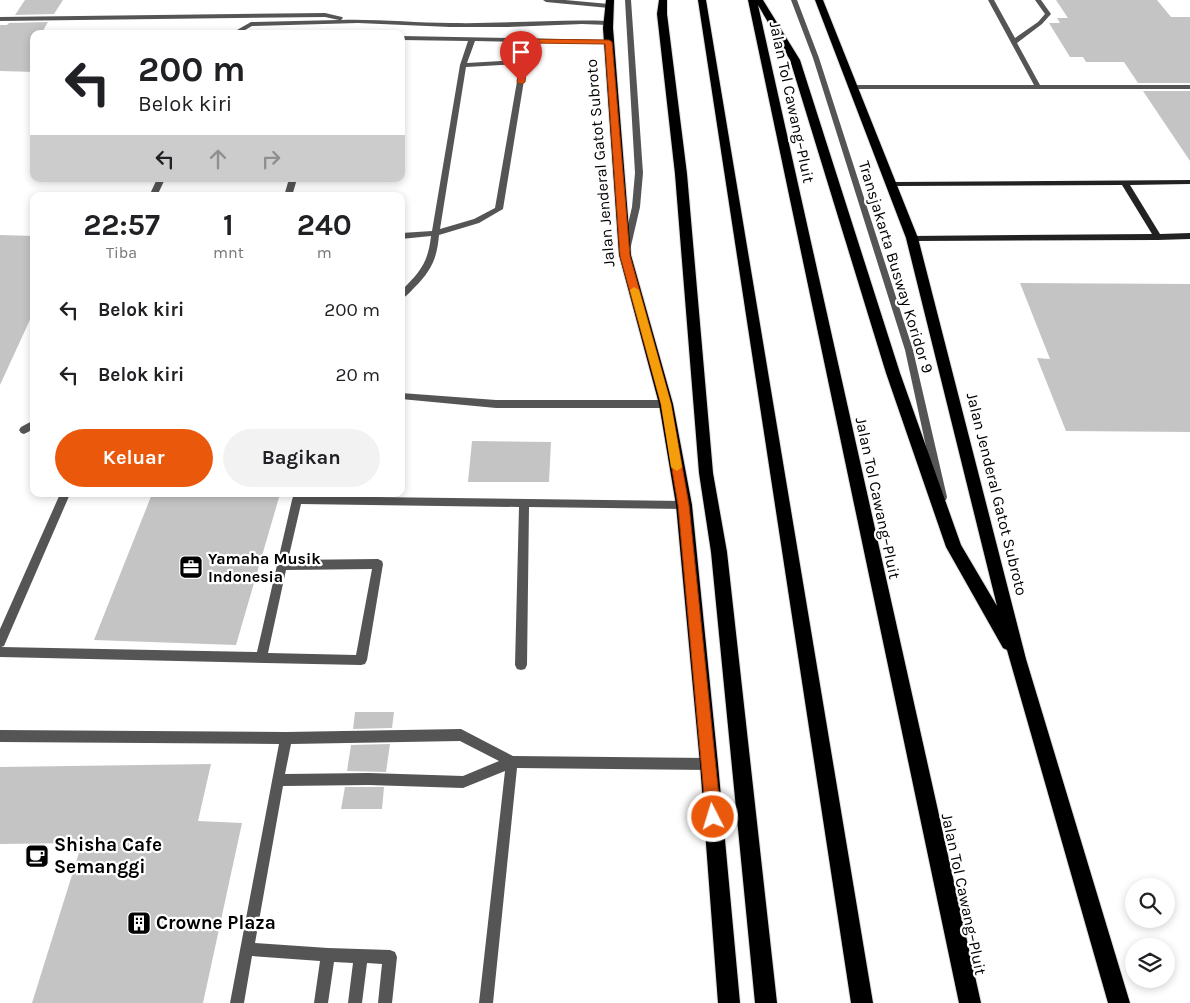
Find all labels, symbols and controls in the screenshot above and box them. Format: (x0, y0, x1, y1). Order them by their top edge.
street label: Jalan Tol Cawang–Pluit (766, 19, 818, 185)
pin (500, 31, 542, 82)
icon: arrive (507, 38, 535, 66)
text: 200 m (138, 49, 246, 90)
icon: left (55, 50, 120, 115)
street label: Jalan Jenderal Gatot Subroto (581, 58, 619, 268)
text: Belok kiri (138, 91, 232, 117)
icon: left (151, 145, 179, 173)
icon: ahead (204, 145, 232, 173)
icon: right (257, 145, 285, 173)
street label: Transjakarta Busway Koridor 9 (855, 158, 937, 376)
text: 22:57 (83, 207, 160, 243)
text: 1 (223, 207, 234, 243)
text: 240 (297, 207, 352, 243)
text: Tiba (106, 243, 137, 262)
text: mnt (213, 243, 244, 262)
text: m (317, 243, 332, 262)
icon: left (55, 296, 83, 324)
text: Belok kiri (98, 299, 184, 321)
text: 200 m (324, 299, 380, 321)
icon: left (55, 361, 83, 389)
text: Belok kiri (98, 364, 184, 386)
text: 20 m (335, 364, 380, 386)
street label: Jalan Jenderal Gatot Subroto (963, 390, 1031, 598)
street label: Jalan Tol Cawang–Pluit (852, 415, 904, 581)
button: Keluar (55, 429, 213, 487)
button: Bagikan (223, 429, 380, 487)
place label: Yamaha Musik Indonesia (208, 549, 321, 586)
office icon: Yamaha Musik Indonesia (178, 554, 204, 580)
position arrow (686, 790, 738, 842)
street label: Jalan Tol Cawang–Pluit (938, 811, 990, 977)
place label: Shisha Cafe Semanggi (54, 834, 162, 878)
cafe icon: Shisha Cafe Semanggi (24, 843, 50, 869)
map controls (1125, 878, 1175, 988)
button: search (1125, 878, 1175, 928)
building icon: Crowne Plaza (126, 910, 152, 936)
place label: Crowne Plaza (156, 912, 276, 934)
button: layers (1125, 938, 1175, 988)

